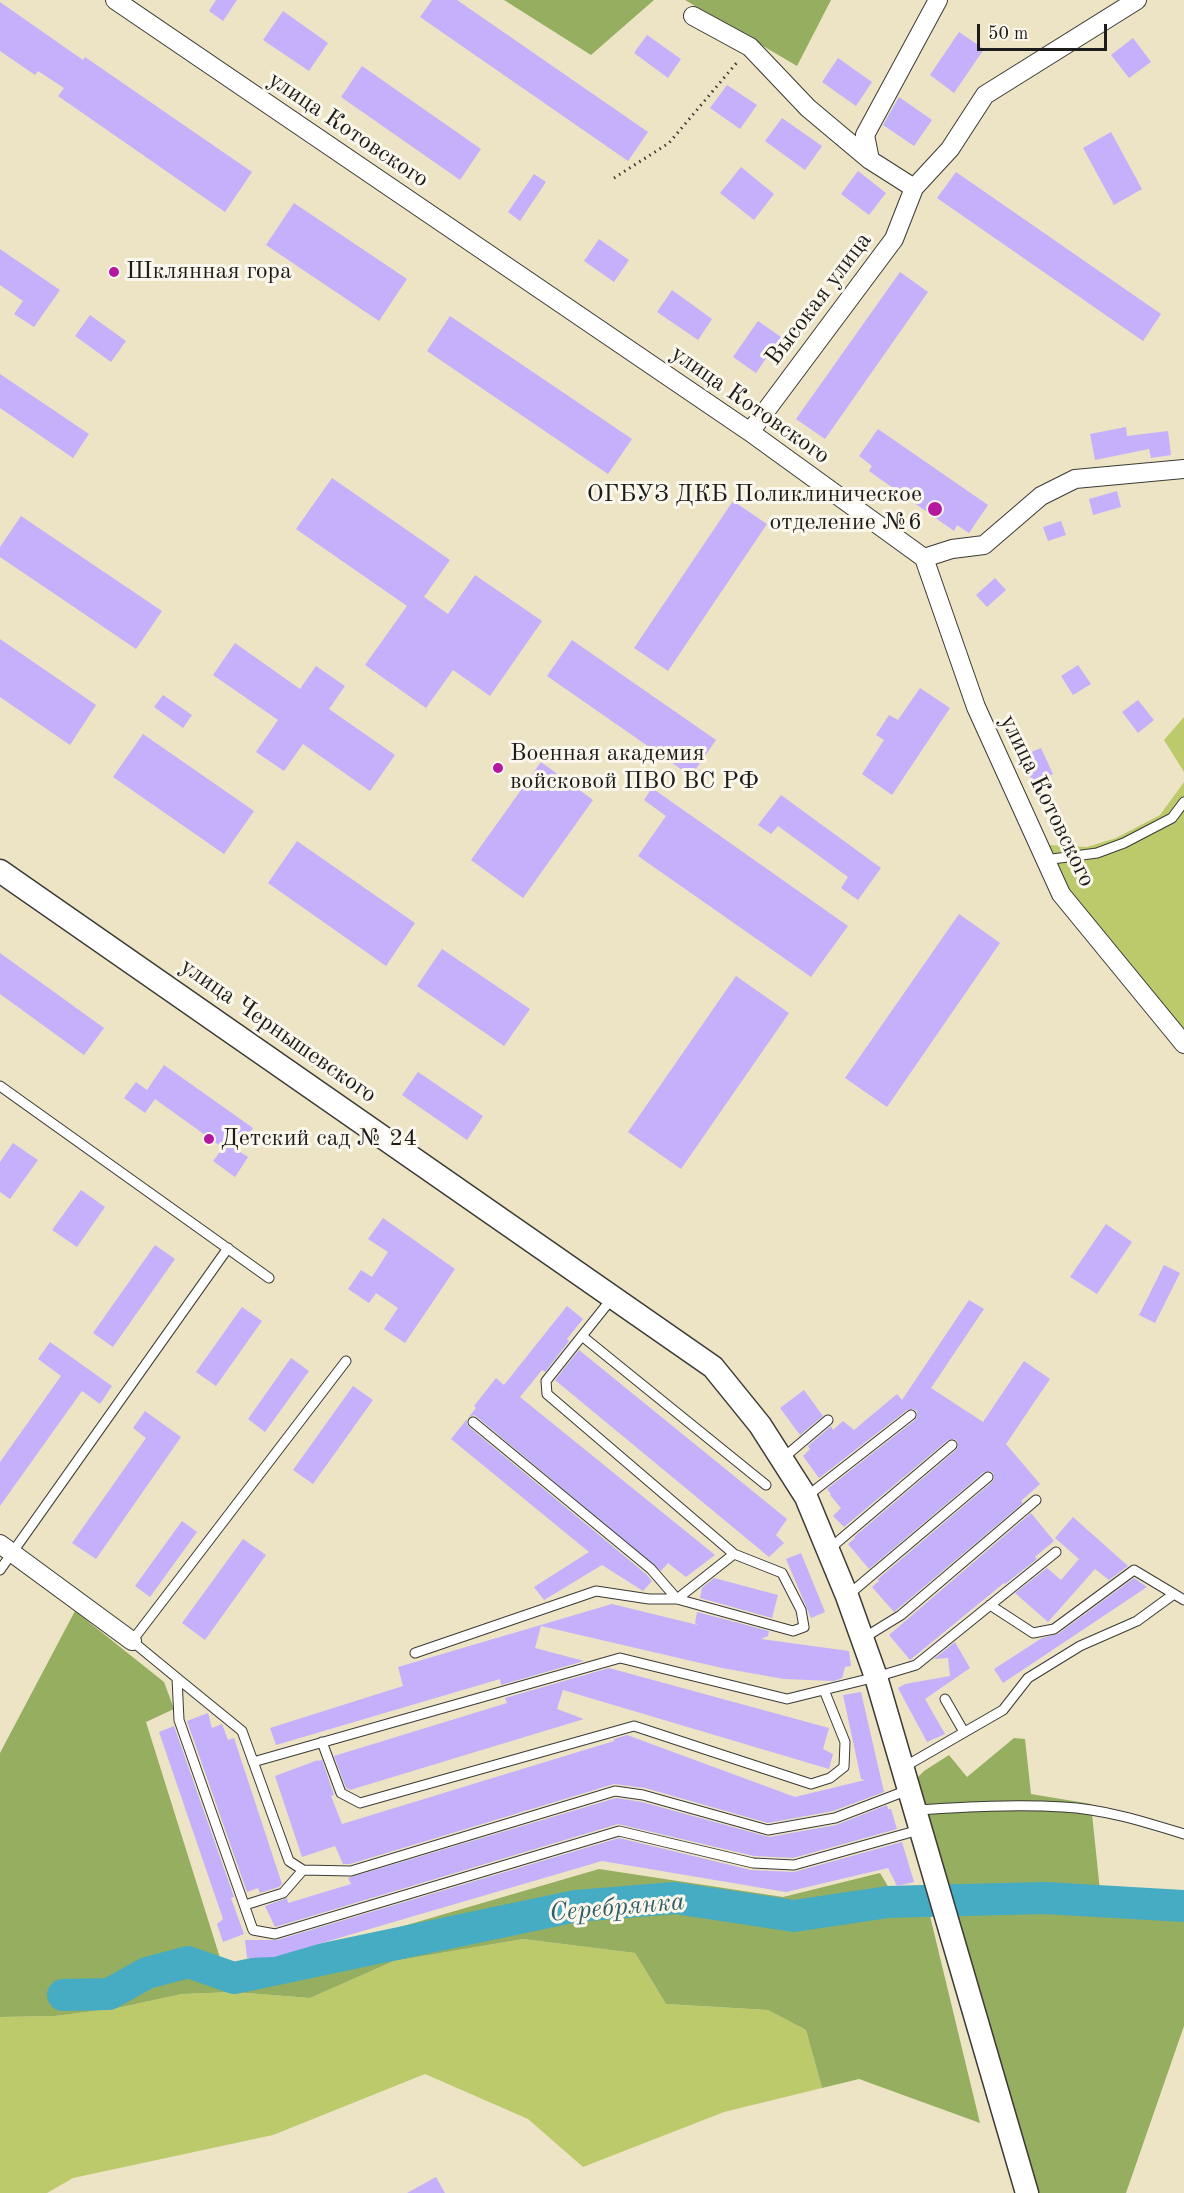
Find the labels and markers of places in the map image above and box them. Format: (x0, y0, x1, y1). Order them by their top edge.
place label: Шклянная гора (126, 258, 292, 286)
marker: Шклянная гора (107, 265, 121, 279)
place label: ОГБУЗ ДКБ Поликлиническое отделение №6 (587, 481, 922, 537)
marker: ОГБУЗ ДКБ Поликлиническое отделение №6 (926, 500, 944, 518)
place label: Военная академия войсковой ПВО ВС РФ (510, 740, 759, 796)
marker: Военная академия войсковой ПВО ВС РФ (491, 761, 505, 775)
place label: Детский сад № 24 (221, 1125, 417, 1153)
marker: Детский сад № 24 (202, 1132, 216, 1146)

